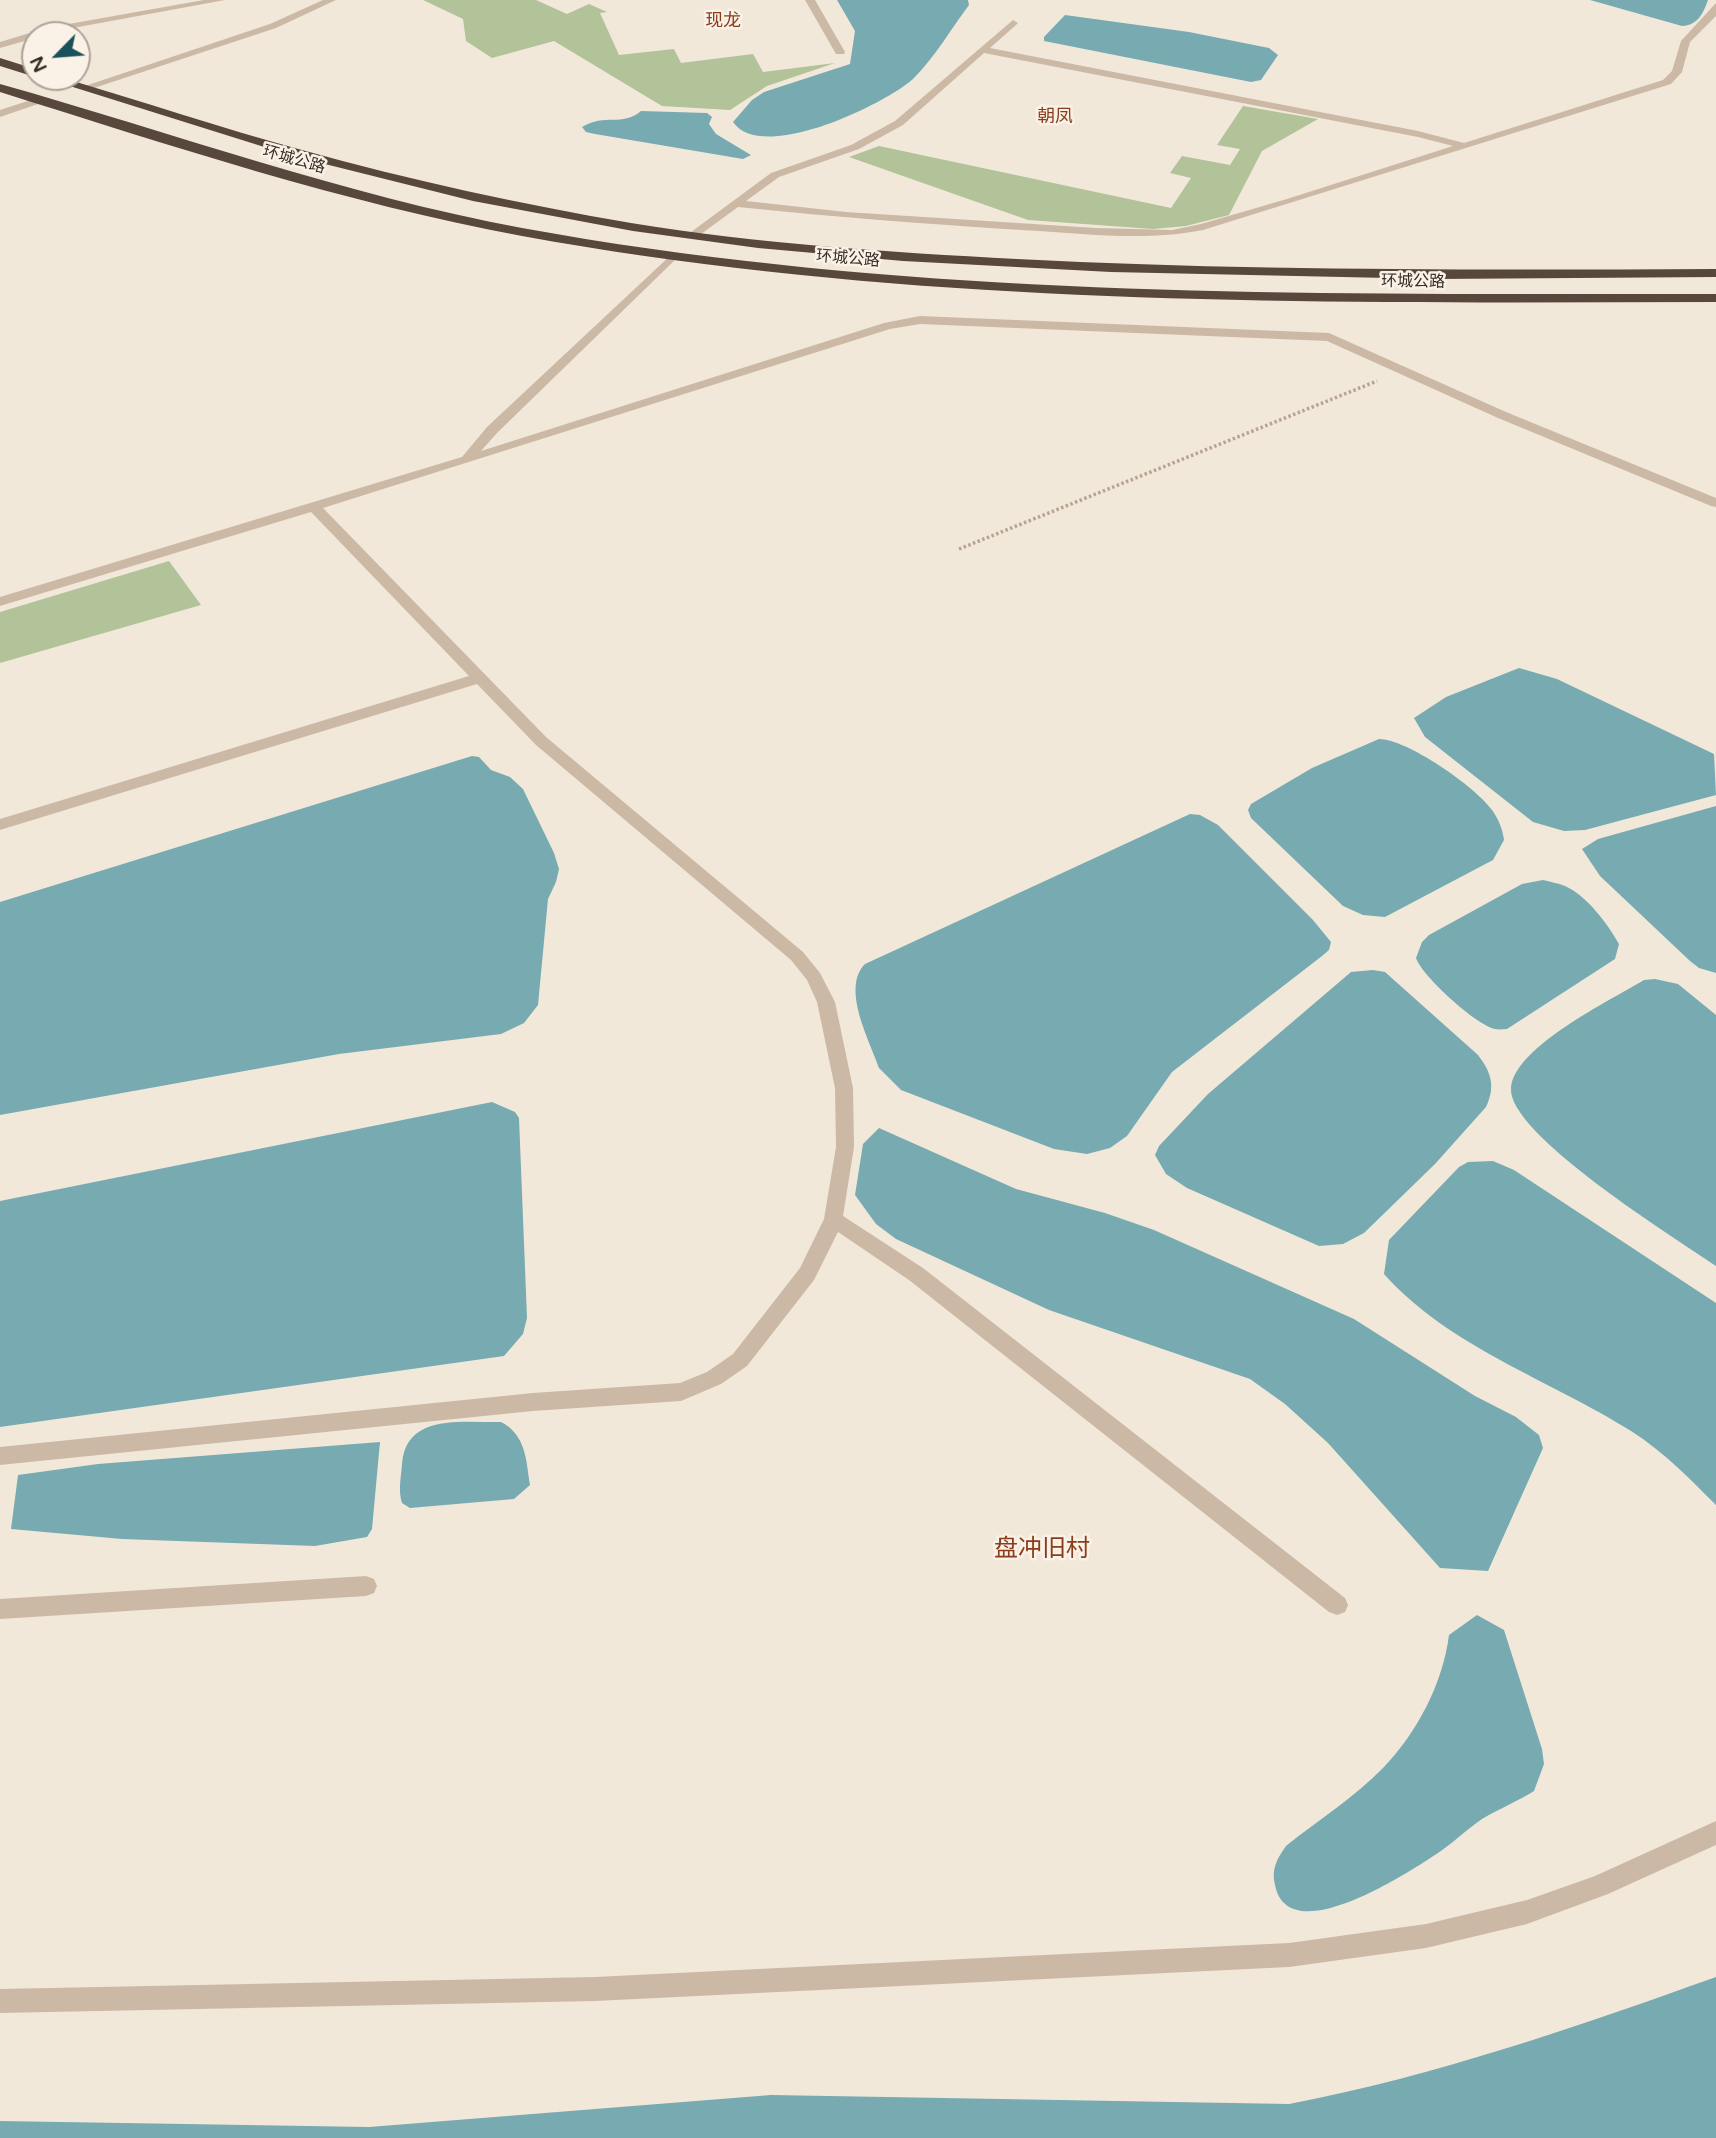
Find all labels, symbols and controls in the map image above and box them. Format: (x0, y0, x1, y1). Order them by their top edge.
district label: 现龙 (705, 10, 741, 32)
north arrow (21, 21, 91, 91)
text: N (26, 52, 52, 76)
district label: 朝凤 (1037, 106, 1073, 128)
street label: 环城公路 (261, 142, 327, 178)
street label: 环城公路 (815, 247, 881, 271)
street label: 环城公路 (1381, 272, 1445, 292)
district label: 盘冲旧村 (994, 1536, 1090, 1564)

